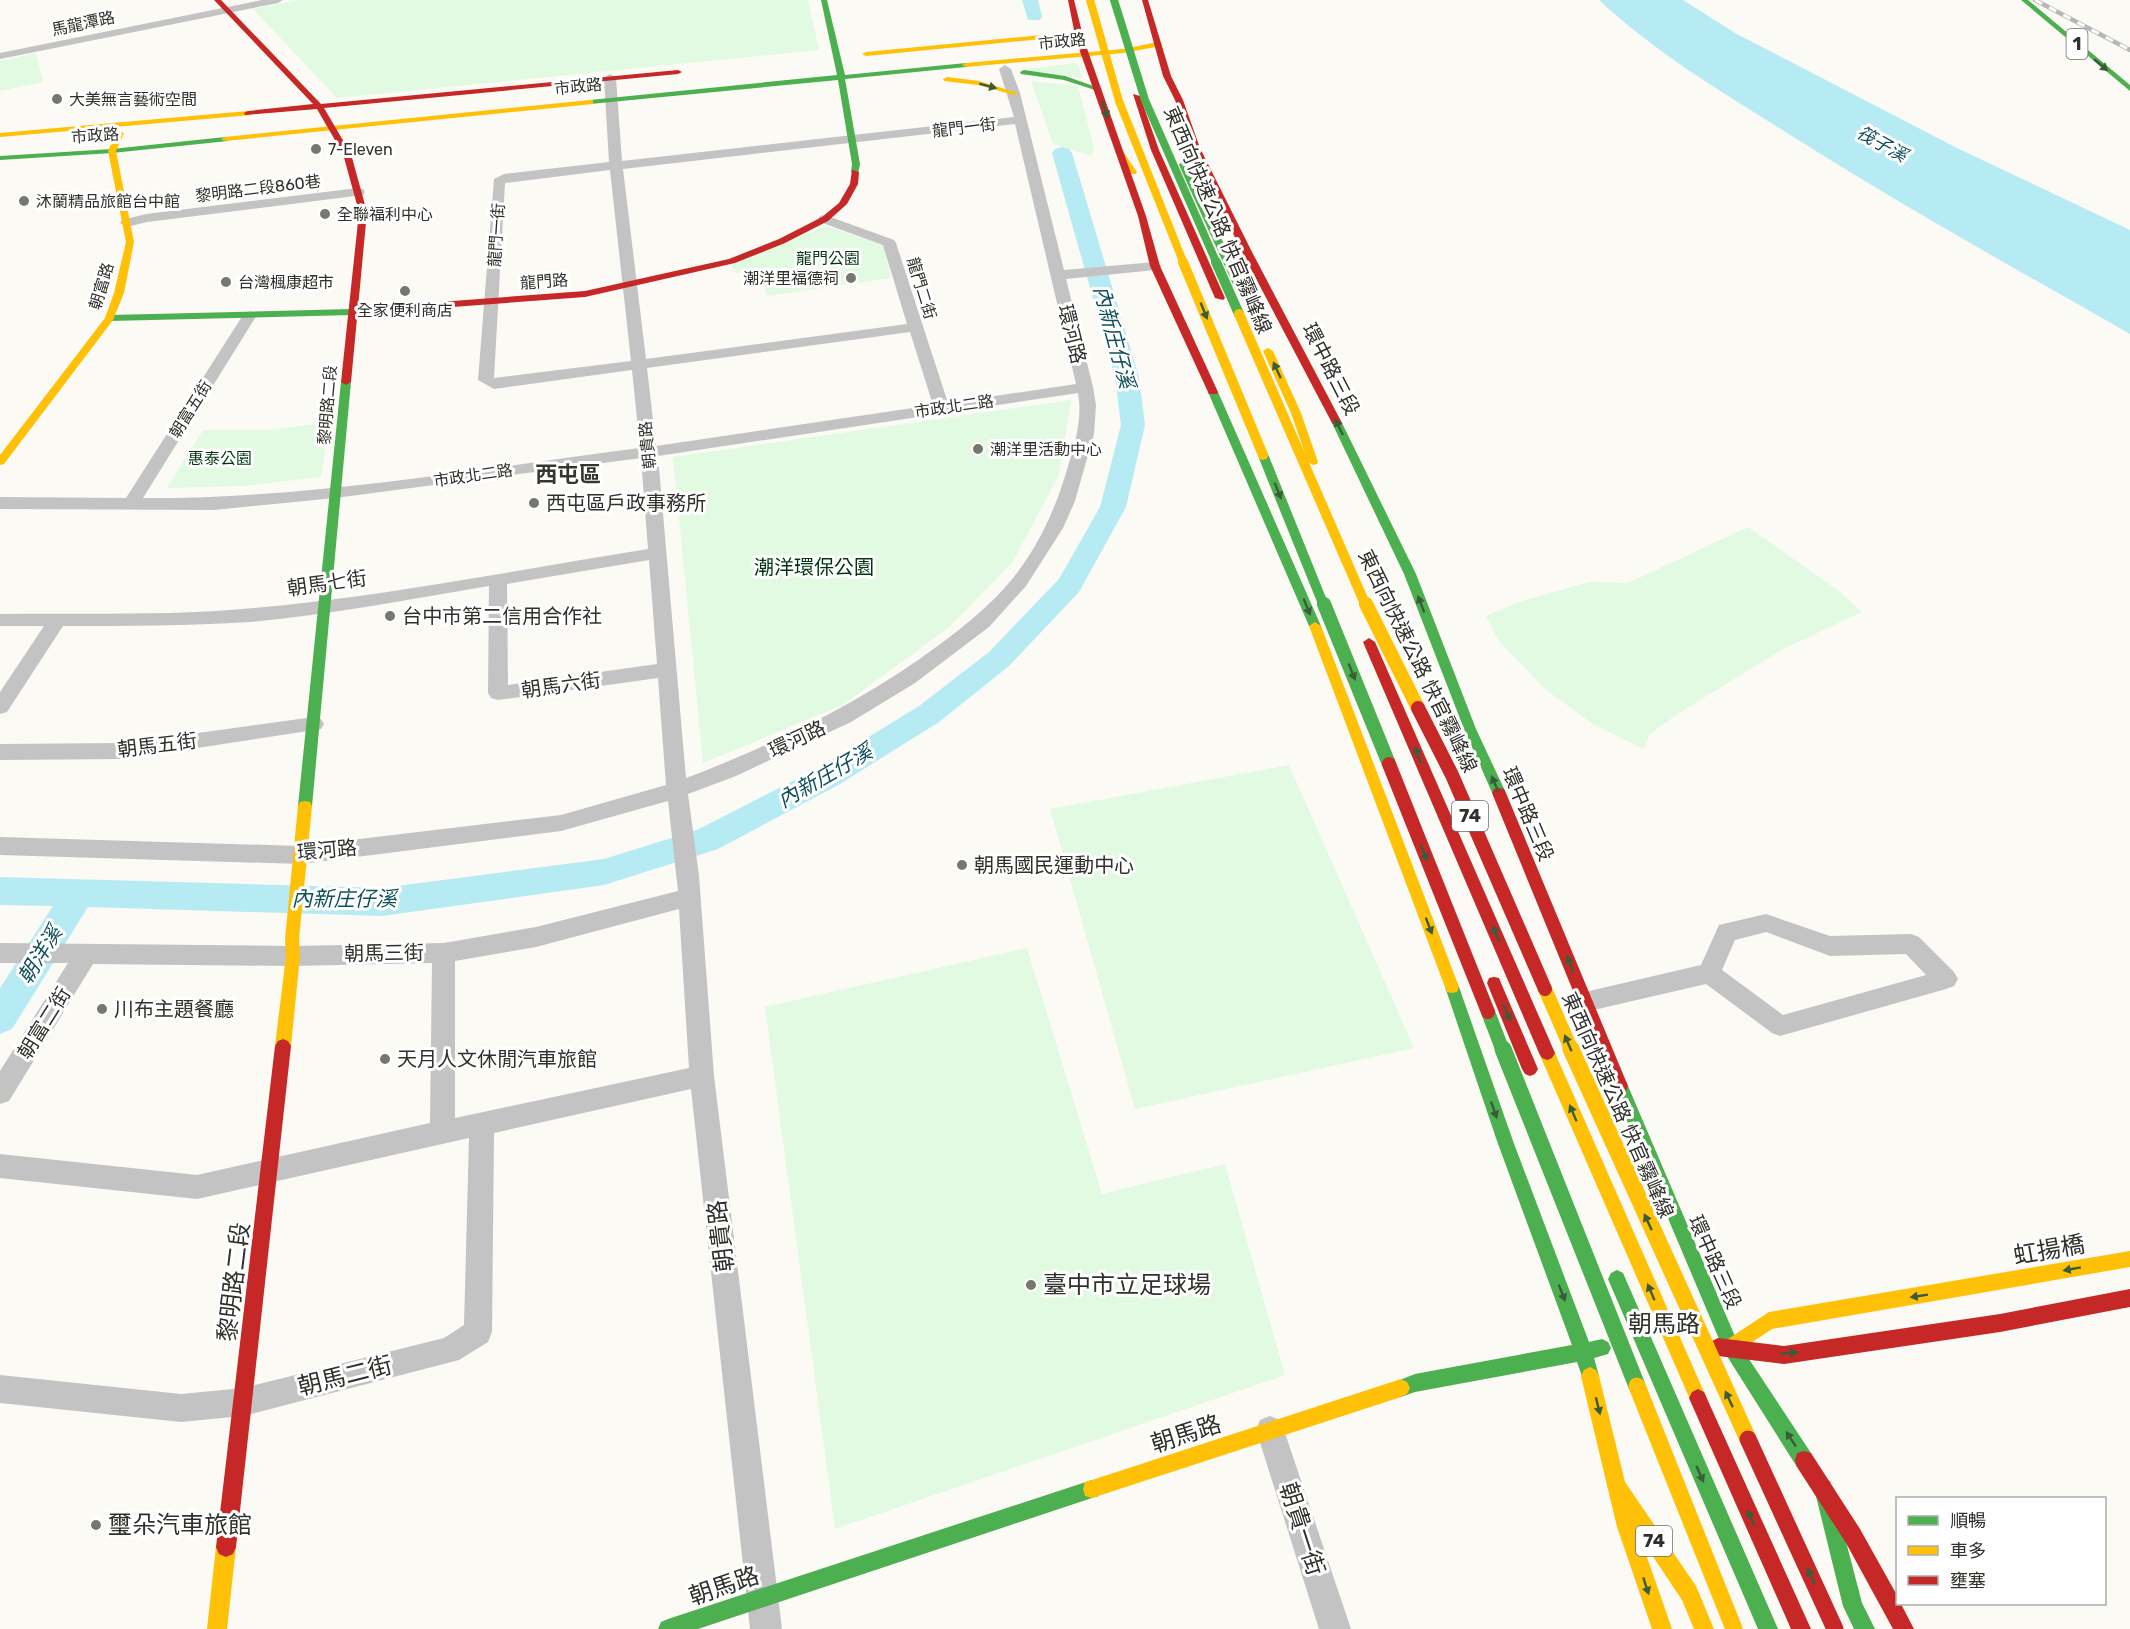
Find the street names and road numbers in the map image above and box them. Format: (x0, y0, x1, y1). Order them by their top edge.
street label: 馬龍潭路 (50, 8, 116, 39)
road number: 1 (2066, 29, 2088, 59)
street label: 市政路 (1037, 30, 1087, 53)
street label: 市政路 (553, 75, 603, 98)
street label: 東西向快速公路 快官霧峰線 (1159, 103, 1277, 337)
street label: 龍門一街 (931, 114, 997, 141)
street label: 市政路 (70, 124, 120, 147)
street label: 黎明路二段860巷 (194, 171, 322, 206)
street label: 龍門一街 (485, 202, 508, 268)
street label: 龍門二街 (903, 255, 940, 322)
street label: 朝富路 (85, 260, 118, 312)
street label: 龍門路 (519, 270, 569, 293)
street label: 環河路 (1053, 302, 1091, 366)
street label: 環中路三段 (1298, 319, 1364, 419)
street label: 黎明路二段 (315, 364, 340, 446)
street label: 朝富五街 (165, 377, 215, 441)
street label: 市政北二路 (913, 392, 995, 421)
street label: 朝貴路 (636, 420, 659, 470)
street label: 市政北二路 (432, 461, 514, 490)
street label: 東西向快速公路 快官霧峰線 (1354, 546, 1482, 776)
street label: 朝馬七街 (286, 566, 368, 600)
street label: 朝馬六街 (520, 668, 602, 702)
street label: 環河路 (765, 715, 829, 763)
street label: 朝馬五街 (116, 728, 198, 762)
street label: 環中路三段 (1497, 763, 1559, 865)
road number: 74 (1452, 801, 1488, 831)
street label: 環河路 (296, 835, 358, 865)
street label: 朝馬三街 (344, 940, 424, 966)
street label: 朝富二街 (13, 983, 75, 1063)
street label: 東西向快速公路 快官霧峰線 (1557, 988, 1679, 1222)
street label: 朝貴路 (703, 1199, 739, 1273)
street label: 環中路三段 (1684, 1211, 1746, 1313)
street label: 黎明路二段 (213, 1221, 255, 1343)
street label: 虹揚橋 (2011, 1230, 2087, 1270)
street label: 朝馬路 (1628, 1310, 1700, 1338)
street label: 朝馬二街 (295, 1351, 395, 1401)
street label: 朝馬路 (1147, 1410, 1225, 1458)
street label: 朝貴一街 (1274, 1479, 1330, 1579)
road number: 74 (1636, 1526, 1672, 1556)
street label: 朝馬路 (685, 1561, 763, 1611)

